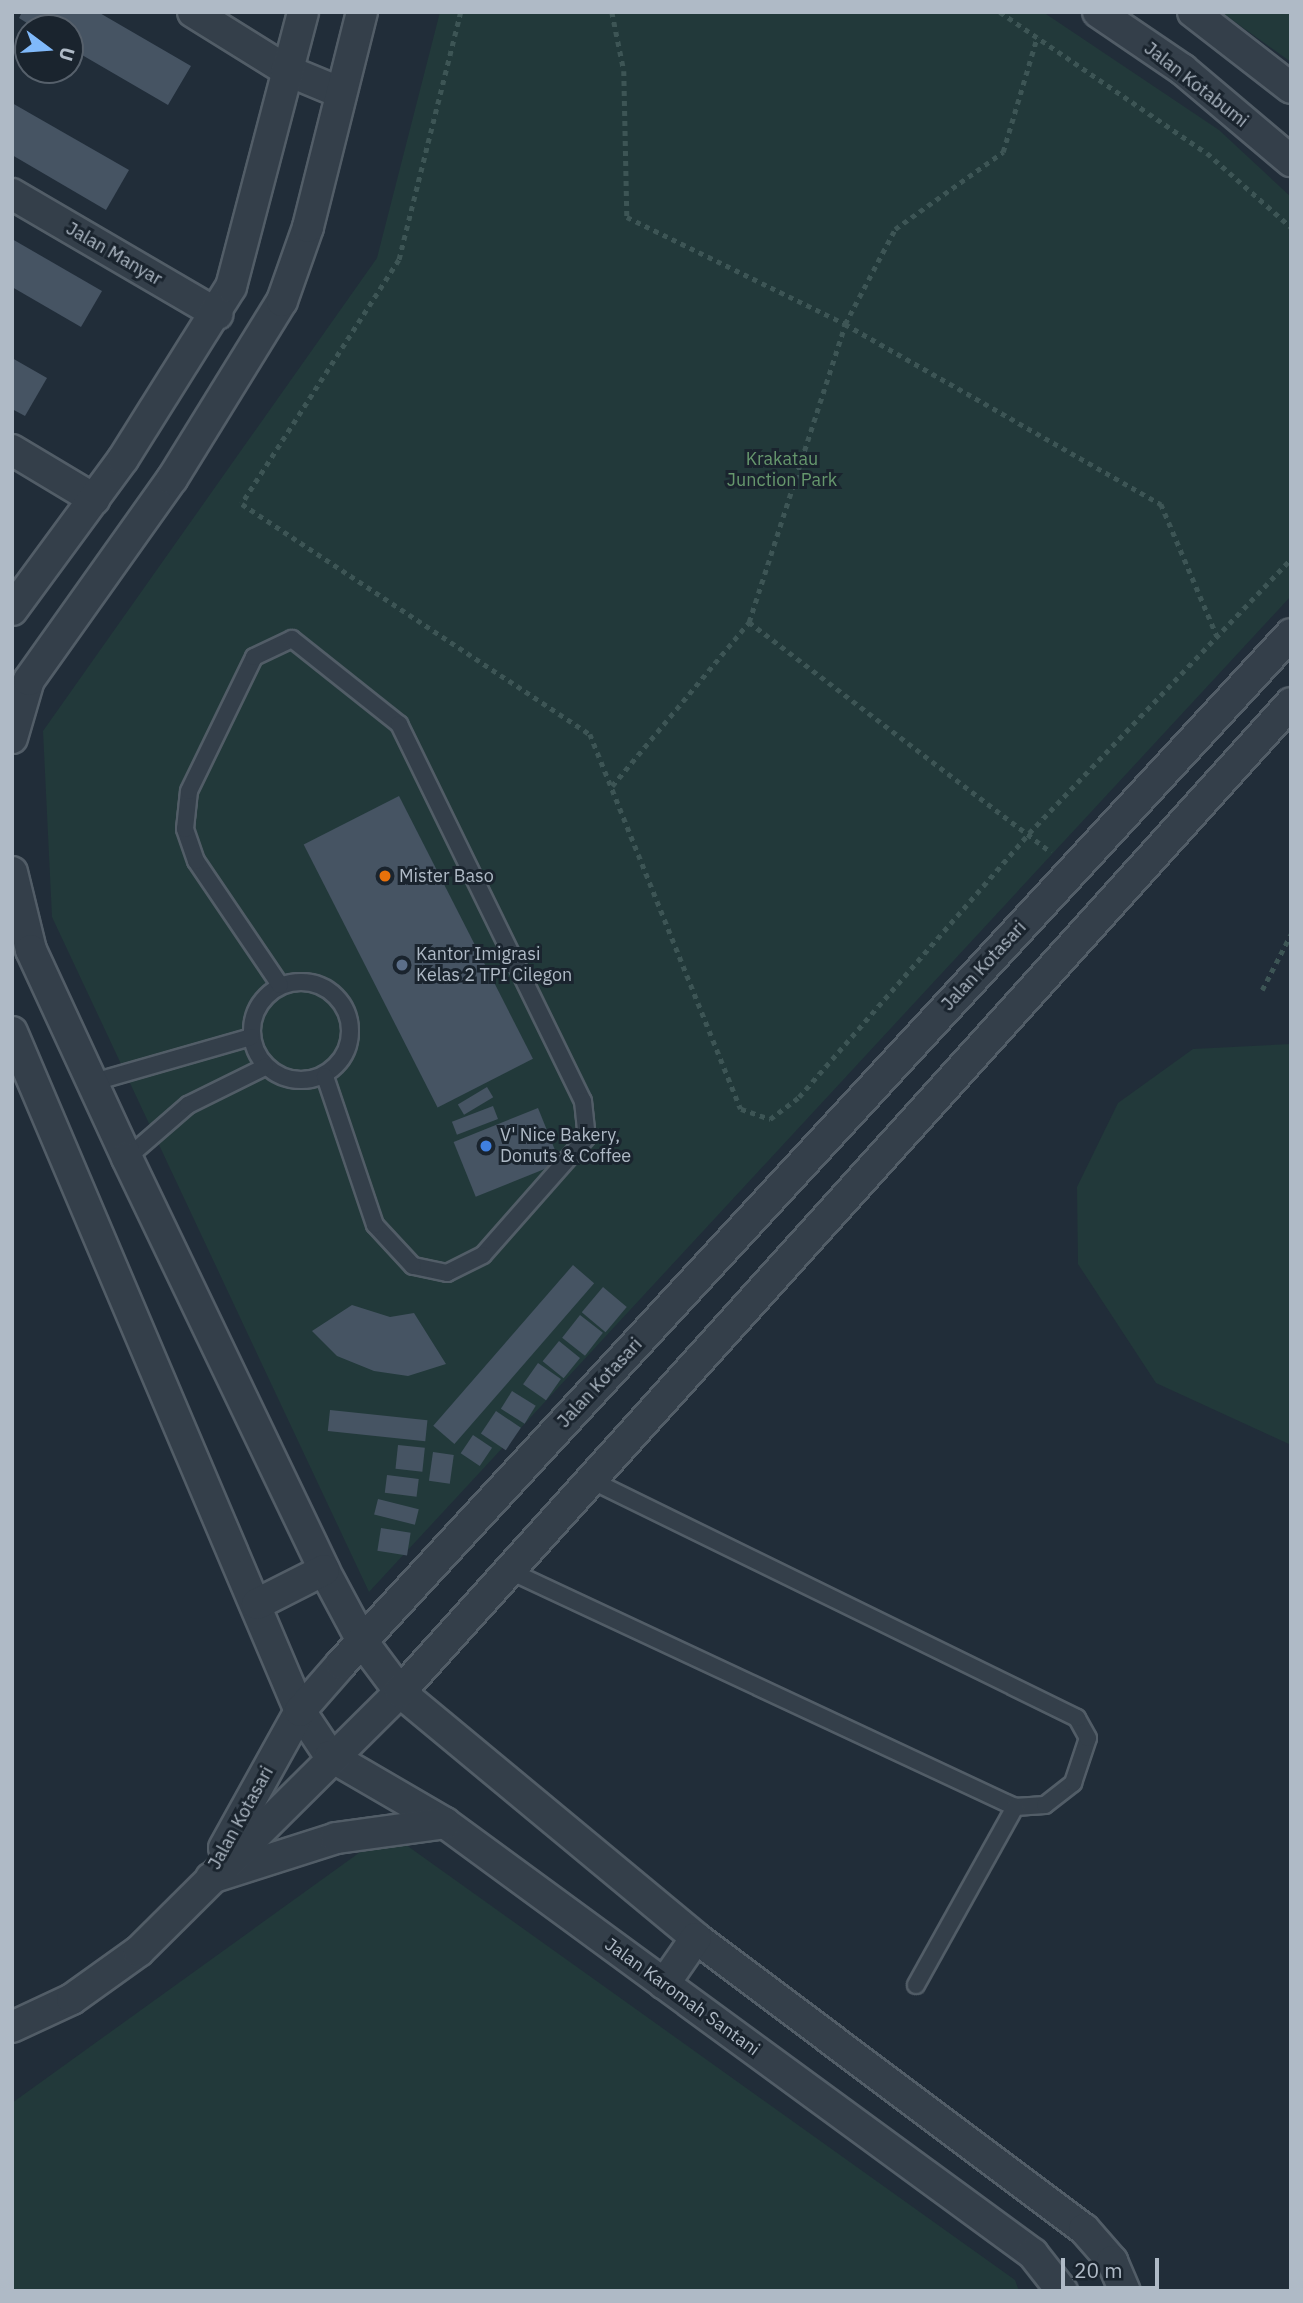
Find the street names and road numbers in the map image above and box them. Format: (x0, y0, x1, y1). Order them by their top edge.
street label: Jalan Kotabumi (1140, 38, 1252, 132)
street label: Jalan Manyar (62, 218, 166, 290)
street label: Jalan Kotasari (937, 917, 1031, 1015)
street label: Jalan Kotasari (553, 1334, 647, 1432)
street label: Jalan Kotasari (204, 1763, 278, 1873)
street label: Jalan Karomah Santani (600, 1934, 764, 2060)

